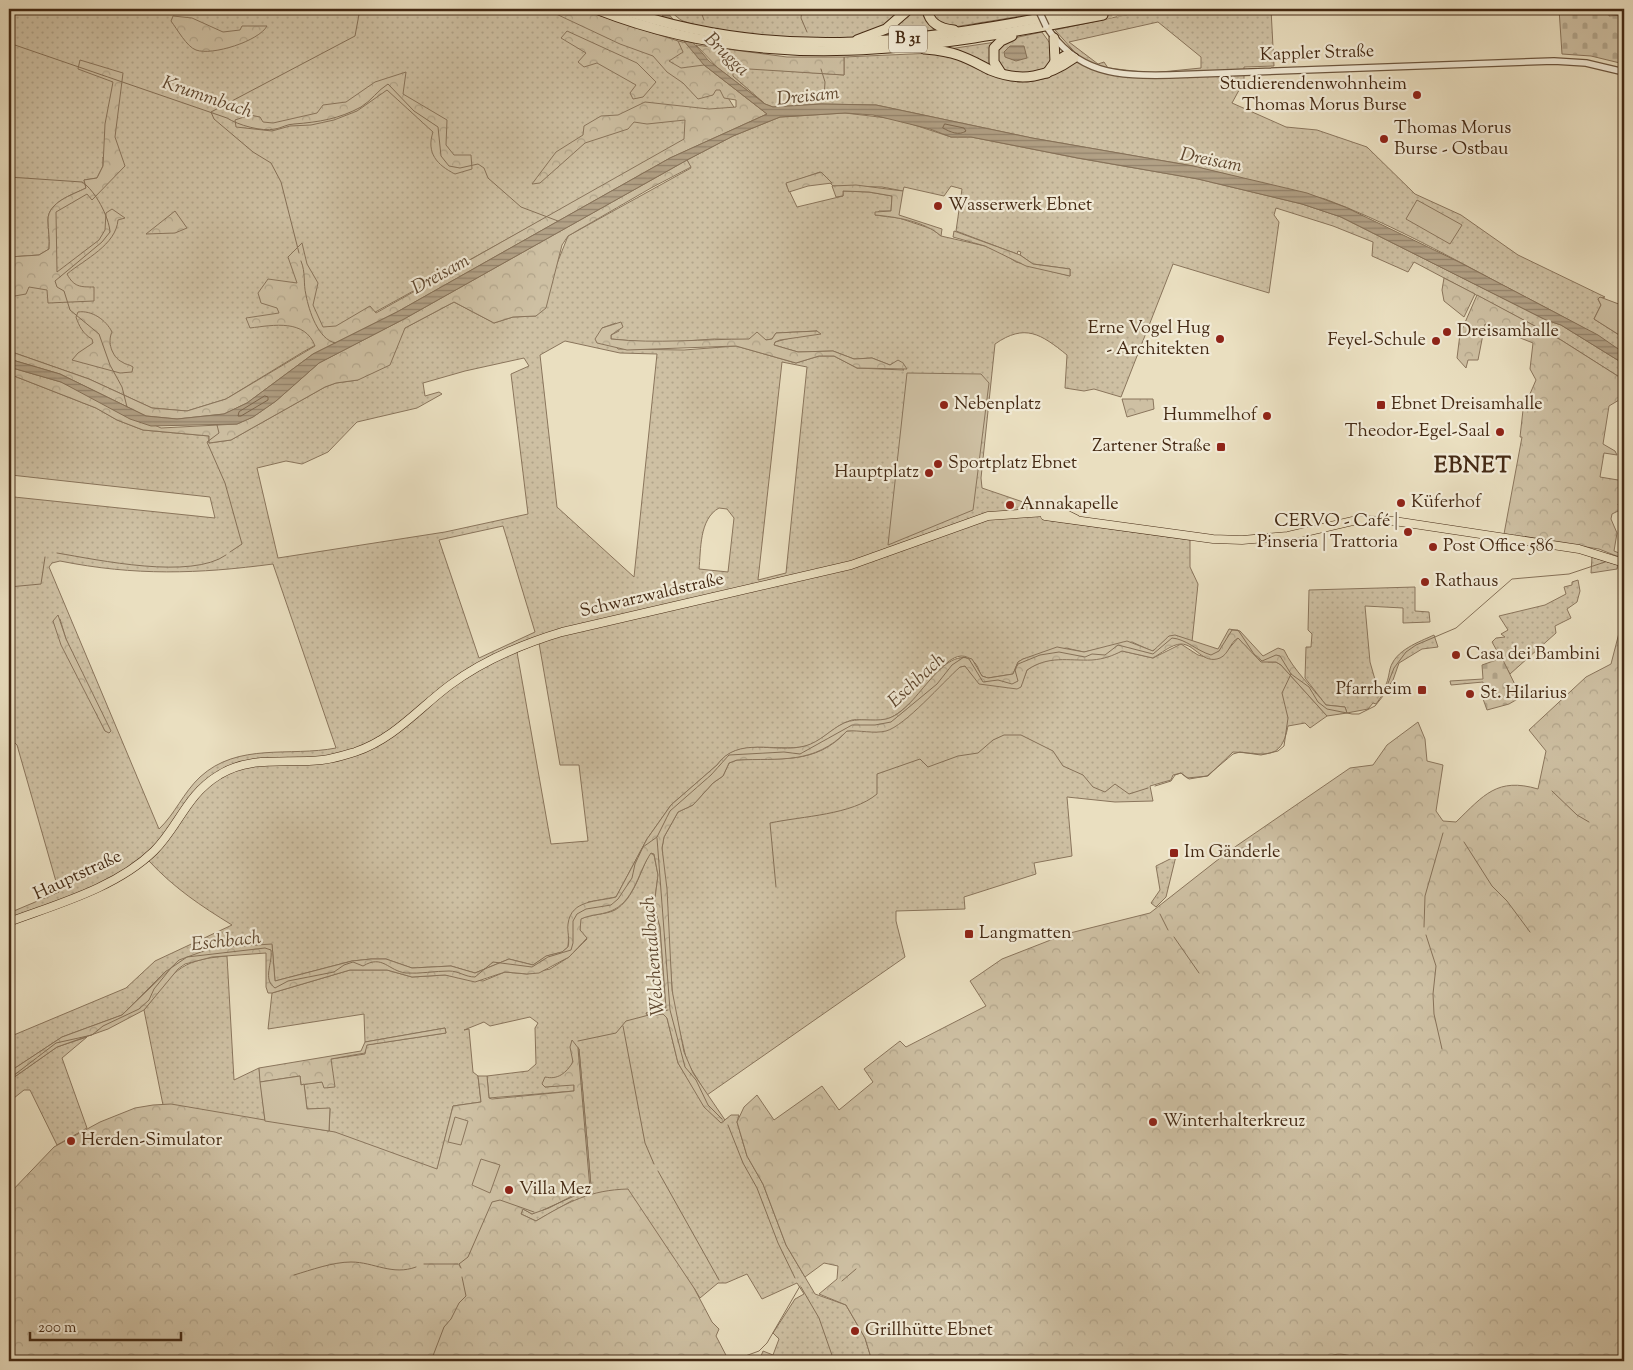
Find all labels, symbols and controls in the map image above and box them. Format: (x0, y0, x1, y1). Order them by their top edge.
road number: B 31 (889, 26, 927, 52)
water label: Brugga (697, 27, 755, 83)
street label: Kappler Straße (1259, 39, 1375, 69)
water label: Krummbach (158, 70, 257, 126)
place label: Studierendenwohnheim Thomas Morus Burse (1219, 72, 1407, 119)
water label: Dreisam (775, 80, 841, 114)
marker: Studierendenwohnheim Thomas Morus Burse (1411, 89, 1423, 101)
place label: Thomas Morus Burse - Ostbau (1394, 116, 1511, 163)
marker: Thomas Morus Burse - Ostbau (1378, 133, 1390, 145)
water label: Dreisam (1178, 142, 1245, 180)
place label: Wasserwerk Ebnet (948, 193, 1092, 219)
marker: Wasserwerk Ebnet (932, 200, 944, 212)
water label: Dreisam (407, 248, 476, 302)
place label: Erne Vogel Hug - Architekten (1088, 316, 1210, 363)
place label: Dreisamhalle (1457, 319, 1559, 345)
marker: Dreisamhalle (1441, 326, 1453, 338)
place label: Feyel-Schule (1328, 328, 1426, 354)
marker: Erne Vogel Hug - Architekten (1214, 333, 1226, 345)
marker: Feyel-Schule (1430, 335, 1442, 347)
place label: Nebenplatz (954, 392, 1041, 418)
place label: Ebnet Dreisamhalle (1391, 392, 1543, 418)
marker: Nebenplatz (938, 399, 950, 411)
marker: Ebnet Dreisamhalle (1375, 399, 1387, 411)
place label: Hummelhof (1163, 403, 1258, 429)
marker: Hummelhof (1261, 410, 1273, 422)
place label: Theodor-Egel-Saal (1345, 419, 1490, 445)
marker: Theodor-Egel-Saal (1494, 426, 1506, 438)
place label: Zartener Straße (1092, 434, 1211, 460)
marker: Zartener Straße (1215, 441, 1227, 453)
place label: Sportplatz Ebnet (948, 451, 1077, 477)
district label: EBNET (1434, 451, 1512, 483)
marker: Sportplatz Ebnet (932, 458, 944, 470)
place label: Hauptplatz (834, 460, 919, 486)
marker: Hauptplatz (923, 467, 935, 479)
place label: Küferhof (1411, 490, 1482, 516)
place label: Annakapelle (1020, 492, 1119, 518)
marker: Küferhof (1395, 497, 1407, 509)
marker: Annakapelle (1004, 499, 1016, 511)
place label: CERVO - Café | Pinseria | Trattoria (1257, 509, 1398, 556)
marker: CERVO - Café | Pinseria | Trattoria (1402, 526, 1414, 538)
place label: Post Office 586 (1443, 534, 1554, 560)
marker: Post Office 586 (1427, 541, 1439, 553)
street label: Schwarzwaldstraße (577, 567, 727, 625)
place label: Rathaus (1435, 569, 1498, 595)
marker: Rathaus (1419, 576, 1431, 588)
place label: Casa dei Bambini (1466, 642, 1600, 668)
water label: Eschbach (882, 647, 952, 715)
marker: Casa dei Bambini (1450, 649, 1462, 661)
place label: Pfarrheim (1336, 677, 1412, 703)
place label: St. Hilarius (1480, 681, 1567, 707)
marker: Pfarrheim (1416, 684, 1428, 696)
marker: St. Hilarius (1464, 688, 1476, 700)
place label: Im Gänderle (1184, 840, 1280, 866)
street label: Hauptstraße (30, 844, 126, 908)
marker: Im Gänderle (1168, 847, 1180, 859)
water label: Welchentalbach (635, 894, 673, 1017)
place label: Langmatten (979, 921, 1072, 947)
water label: Eschbach (190, 925, 263, 959)
marker: Langmatten (963, 928, 975, 940)
place label: Winterhalterkreuz (1163, 1109, 1306, 1135)
marker: Winterhalterkreuz (1147, 1116, 1159, 1128)
place label: Herden-Simulator (81, 1128, 222, 1154)
marker: Herden-Simulator (65, 1135, 77, 1147)
place label: Villa Mez (519, 1177, 591, 1203)
marker: Villa Mez (503, 1184, 515, 1196)
scale bar (30, 1310, 181, 1342)
text: 200 m (38, 1318, 77, 1339)
place label: Grillhütte Ebnet (865, 1318, 993, 1344)
marker: Grillhütte Ebnet (849, 1325, 861, 1337)

